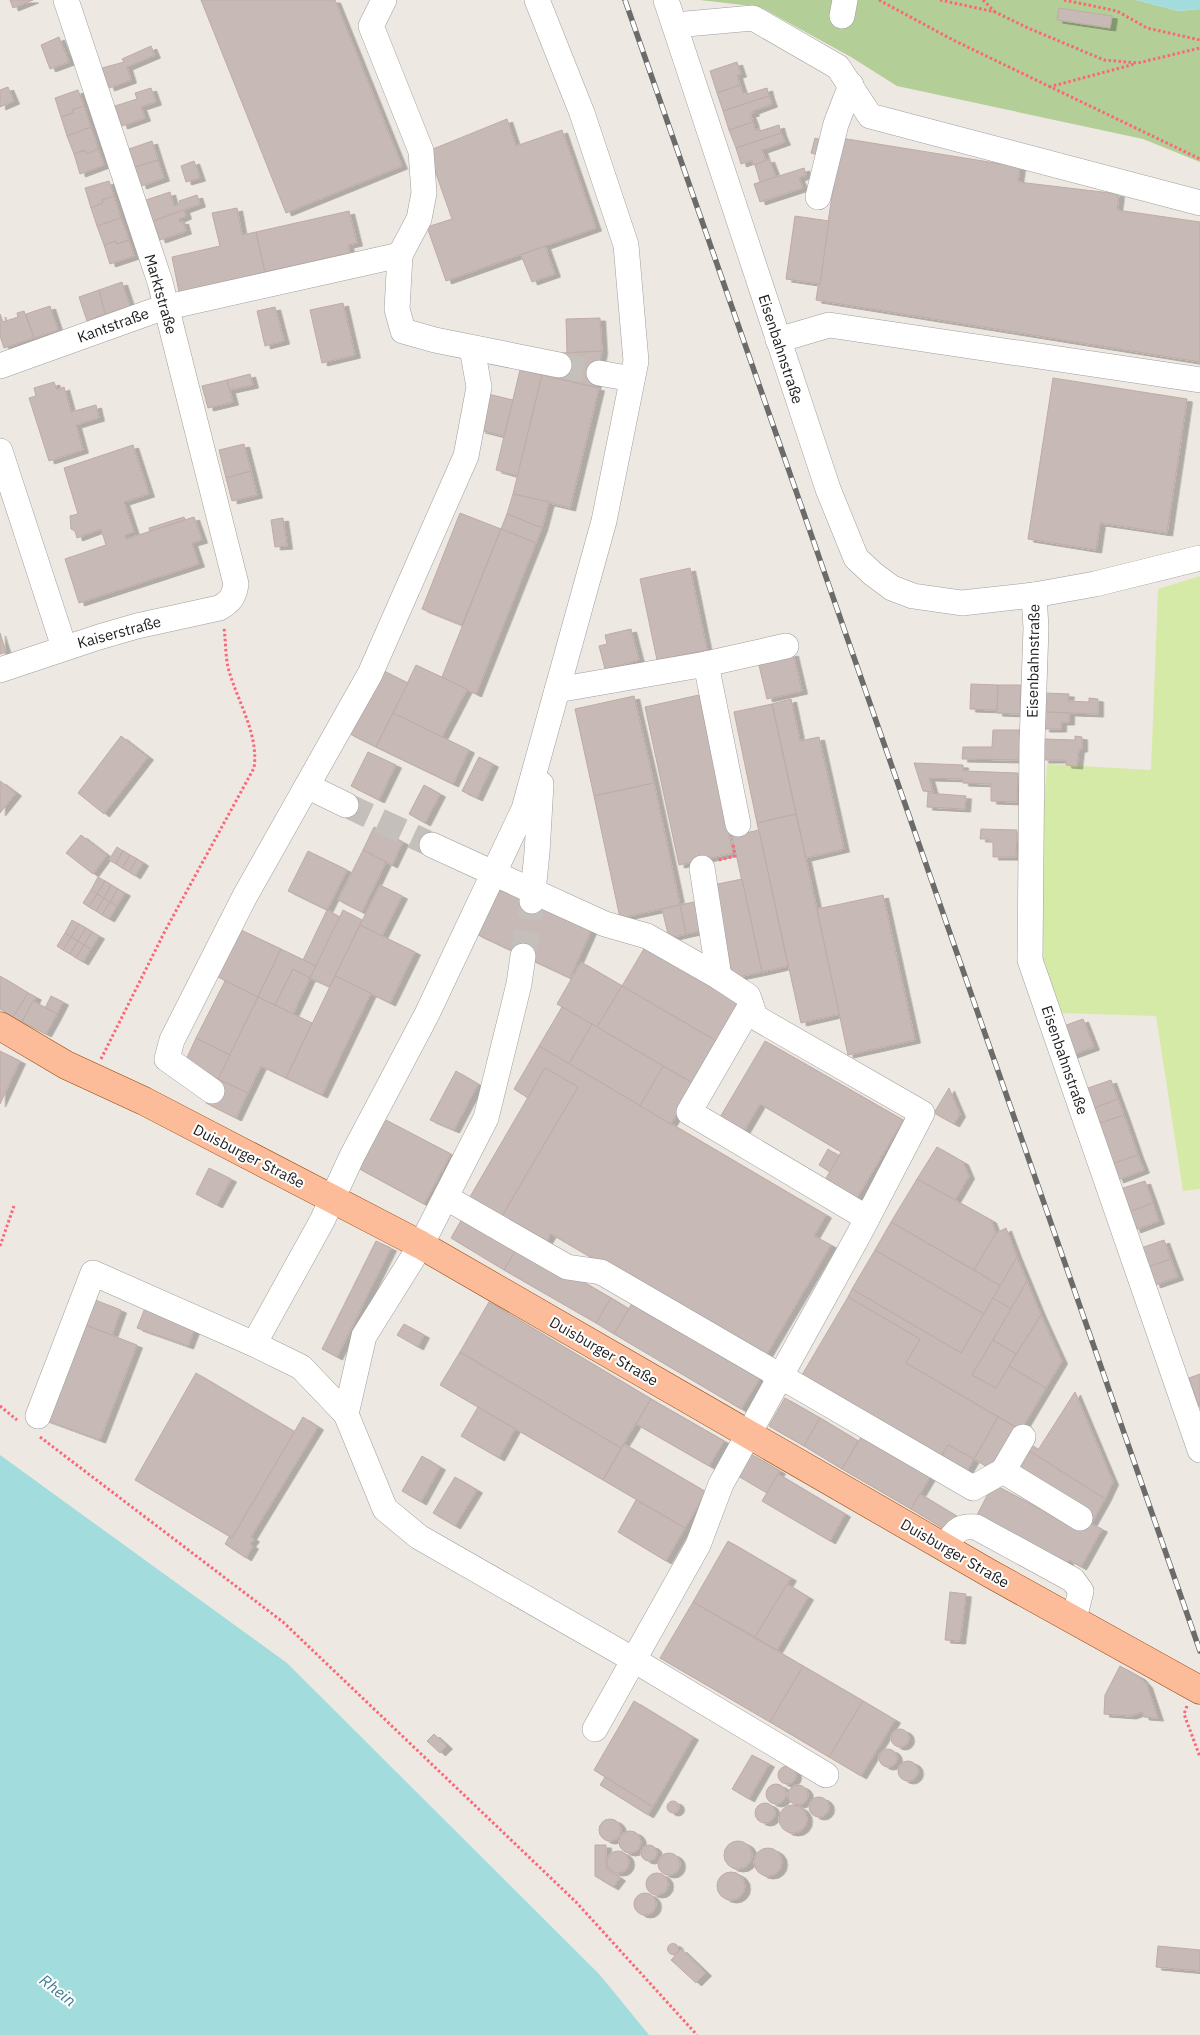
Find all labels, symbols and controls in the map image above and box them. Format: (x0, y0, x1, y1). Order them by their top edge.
street label: Marktstraße (141, 252, 181, 336)
street label: Eisenbahnstraße (754, 292, 808, 406)
street label: Kantstraße (75, 303, 151, 347)
street label: Eisenbahnstraße (1023, 604, 1043, 718)
street label: Kaiserstraße (75, 612, 163, 652)
street label: Eisenbahnstraße (1037, 1003, 1093, 1117)
street label: Duisburger Straße (190, 1120, 308, 1192)
street label: Duisburger Straße (546, 1312, 662, 1390)
street label: Duisburger Straße (897, 1514, 1013, 1592)
water label: Rhein (36, 1970, 80, 2010)

